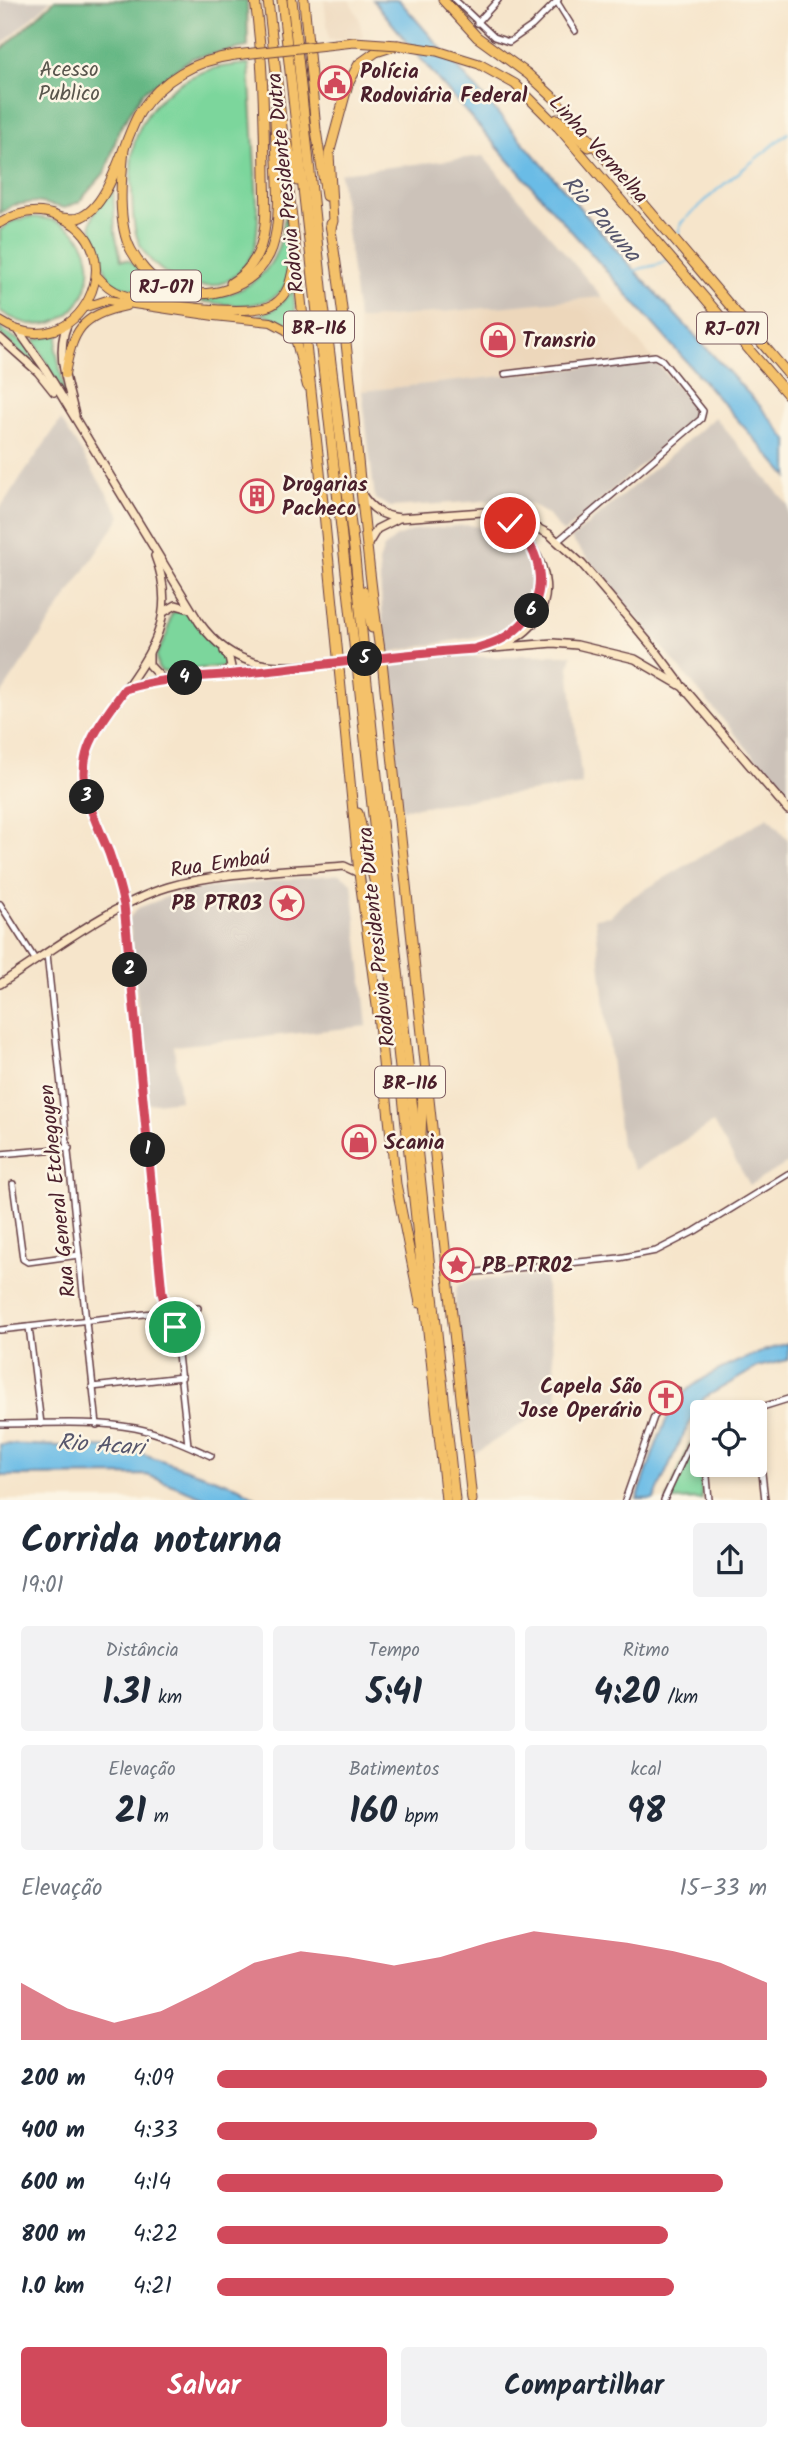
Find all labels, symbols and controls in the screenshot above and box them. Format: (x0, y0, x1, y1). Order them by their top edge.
park label: Acesso Publico (38, 54, 100, 111)
place label: Polícia Rodoviária Federal (360, 56, 528, 113)
public building icon: Polícia Rodoviária Federal (316, 64, 354, 102)
street label: Rodovia Presidente Dutra (259, 71, 314, 295)
street label: Linha Vermelha (540, 88, 656, 212)
water label: Rio Pavuna (552, 168, 650, 273)
road number: RJ-071 (131, 270, 201, 302)
road number: BR-116 (284, 312, 354, 342)
road number: RJ-071 (697, 312, 767, 344)
shop icon: Transrio (479, 321, 517, 359)
place label: Transrio (522, 325, 596, 358)
place label: Drogarias Pacheco (282, 469, 368, 526)
building icon: Drogarias Pacheco (238, 477, 276, 515)
pin (480, 493, 540, 553)
icon: check (491, 504, 529, 542)
pin: 6 (514, 594, 550, 628)
text: 6 (526, 595, 537, 625)
pin: 5 (348, 642, 382, 676)
text: 5 (360, 643, 369, 673)
pin: 4 (168, 660, 202, 696)
text: 4 (179, 662, 190, 692)
pin: 3 (70, 780, 104, 814)
text: 3 (81, 781, 92, 811)
street label: Rodovia Presidente Dutra (350, 825, 405, 1049)
street label: Rua Embaú (168, 841, 273, 888)
place icon: PB PTR03 (268, 884, 306, 922)
place label: PB PTR03 (171, 888, 263, 921)
pin: 2 (113, 953, 148, 988)
text: 2 (124, 954, 135, 984)
road number: BR-116 (375, 1066, 445, 1098)
street label: Rua General Etchegoyen (31, 1083, 86, 1299)
shop icon: Scania (340, 1123, 378, 1161)
place label: Scania (384, 1127, 445, 1160)
pin: 1 (130, 1132, 166, 1168)
text: 1 (145, 1134, 150, 1164)
place icon: PB PTR02 (438, 1246, 476, 1284)
place label: PB PTR02 (482, 1250, 573, 1283)
pin (145, 1297, 205, 1357)
icon: arrive (156, 1308, 194, 1346)
place label: Capela São Jose Operário (518, 1371, 642, 1428)
church icon: Capela São Jose Operário (647, 1379, 685, 1417)
map controls (690, 1400, 767, 1477)
button: locate (690, 1400, 767, 1477)
water label: Rio Acari (56, 1425, 150, 1467)
text: Corrida noturna (21, 1512, 282, 1572)
button: share (693, 1523, 767, 1597)
text: 19:01 (21, 1568, 64, 1604)
text: Distância (105, 1636, 179, 1666)
text: Tempo (368, 1636, 420, 1666)
text: Ritmo (623, 1636, 669, 1666)
text: 1.31 (102, 1666, 150, 1722)
text: 5:41 (366, 1666, 422, 1722)
text: 4:20 (594, 1666, 660, 1722)
text: km (150, 1683, 182, 1713)
text: /km (660, 1683, 698, 1713)
text: Elevação (108, 1755, 176, 1785)
text: Batimentos (349, 1755, 439, 1785)
text: kcal (631, 1755, 661, 1785)
text: 21 (115, 1785, 146, 1841)
text: 160 (349, 1785, 397, 1841)
text: 98 (627, 1785, 665, 1841)
text: m (146, 1802, 169, 1832)
text: bpm (397, 1802, 439, 1832)
text: Elevação (21, 1871, 103, 1907)
text: 15–33 m (680, 1871, 767, 1907)
text: 200 m (21, 2061, 86, 2097)
text: 4:09 (133, 2061, 174, 2097)
text: 400 m (21, 2113, 85, 2149)
text: 4:33 (133, 2113, 178, 2149)
text: 600 m (21, 2165, 85, 2201)
text: 4:14 (133, 2165, 171, 2201)
text: 800 m (21, 2217, 86, 2253)
text: 4:22 (133, 2217, 178, 2253)
text: 1.0 km (21, 2269, 84, 2305)
text: 4:21 (133, 2269, 172, 2305)
button: Salvar (21, 2347, 387, 2427)
button: Compartilhar (401, 2347, 767, 2427)

